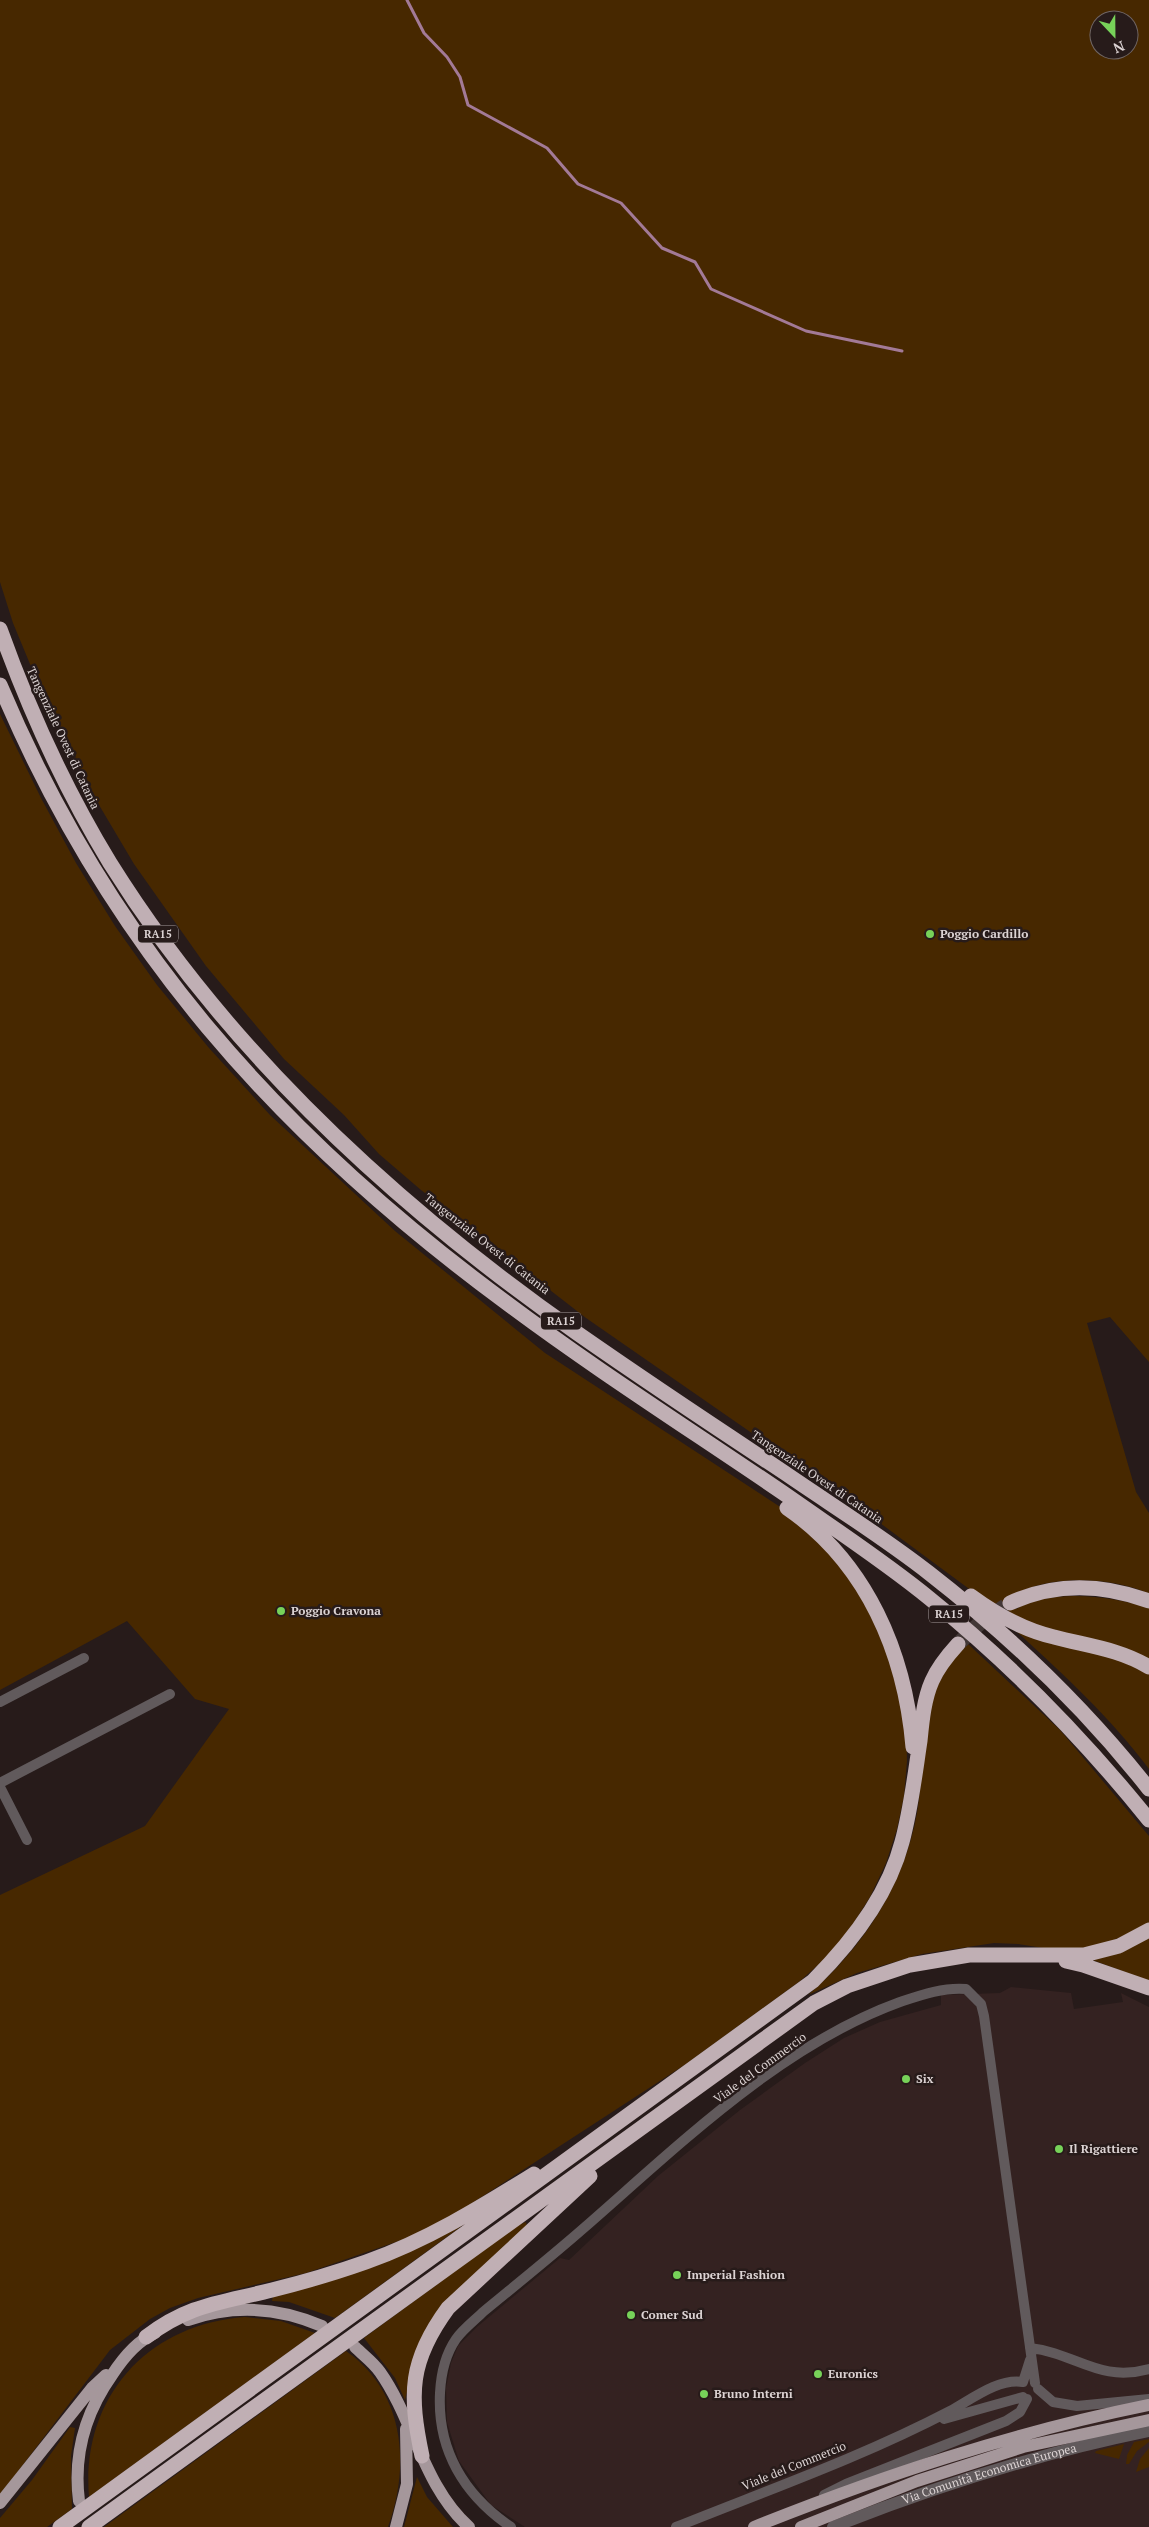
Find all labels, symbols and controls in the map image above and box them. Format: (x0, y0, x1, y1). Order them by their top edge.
north arrow (1089, 10, 1139, 60)
text: N (1110, 37, 1128, 58)
street label: Tangenziale Ovest di Catania (24, 664, 103, 811)
road number: RA15 (138, 926, 178, 942)
place label: Poggio Cardillo (940, 926, 1028, 941)
marker: Poggio Cardillo (924, 928, 936, 940)
street label: Tangenziale Ovest di Catania (421, 1190, 553, 1297)
road number: RA15 (541, 1312, 581, 1330)
street label: Tangenziale Ovest di Catania (749, 1427, 886, 1526)
place label: Poggio Cravona (291, 1603, 381, 1618)
marker: Poggio Cravona (275, 1605, 287, 1617)
road number: RA15 (929, 1606, 969, 1622)
street label: Viale del Commercio (710, 2029, 809, 2106)
place label: Six (916, 2071, 934, 2086)
marker: Six (900, 2073, 912, 2085)
place label: Il Rigattiere (1069, 2141, 1139, 2156)
marker: Il Rigattiere (1053, 2143, 1065, 2155)
place label: Imperial Fashion (687, 2267, 785, 2282)
marker: Imperial Fashion (671, 2269, 683, 2281)
place label: Comer Sud (641, 2307, 704, 2322)
marker: Comer Sud (625, 2309, 637, 2321)
place label: Euronics (828, 2366, 879, 2381)
marker: Euronics (812, 2368, 824, 2380)
place label: Bruno Interni (714, 2386, 793, 2401)
marker: Bruno Interni (698, 2388, 710, 2400)
street label: Viale del Commercio (740, 2438, 848, 2493)
street label: Via Comunità Economica Europea (900, 2440, 1078, 2507)

